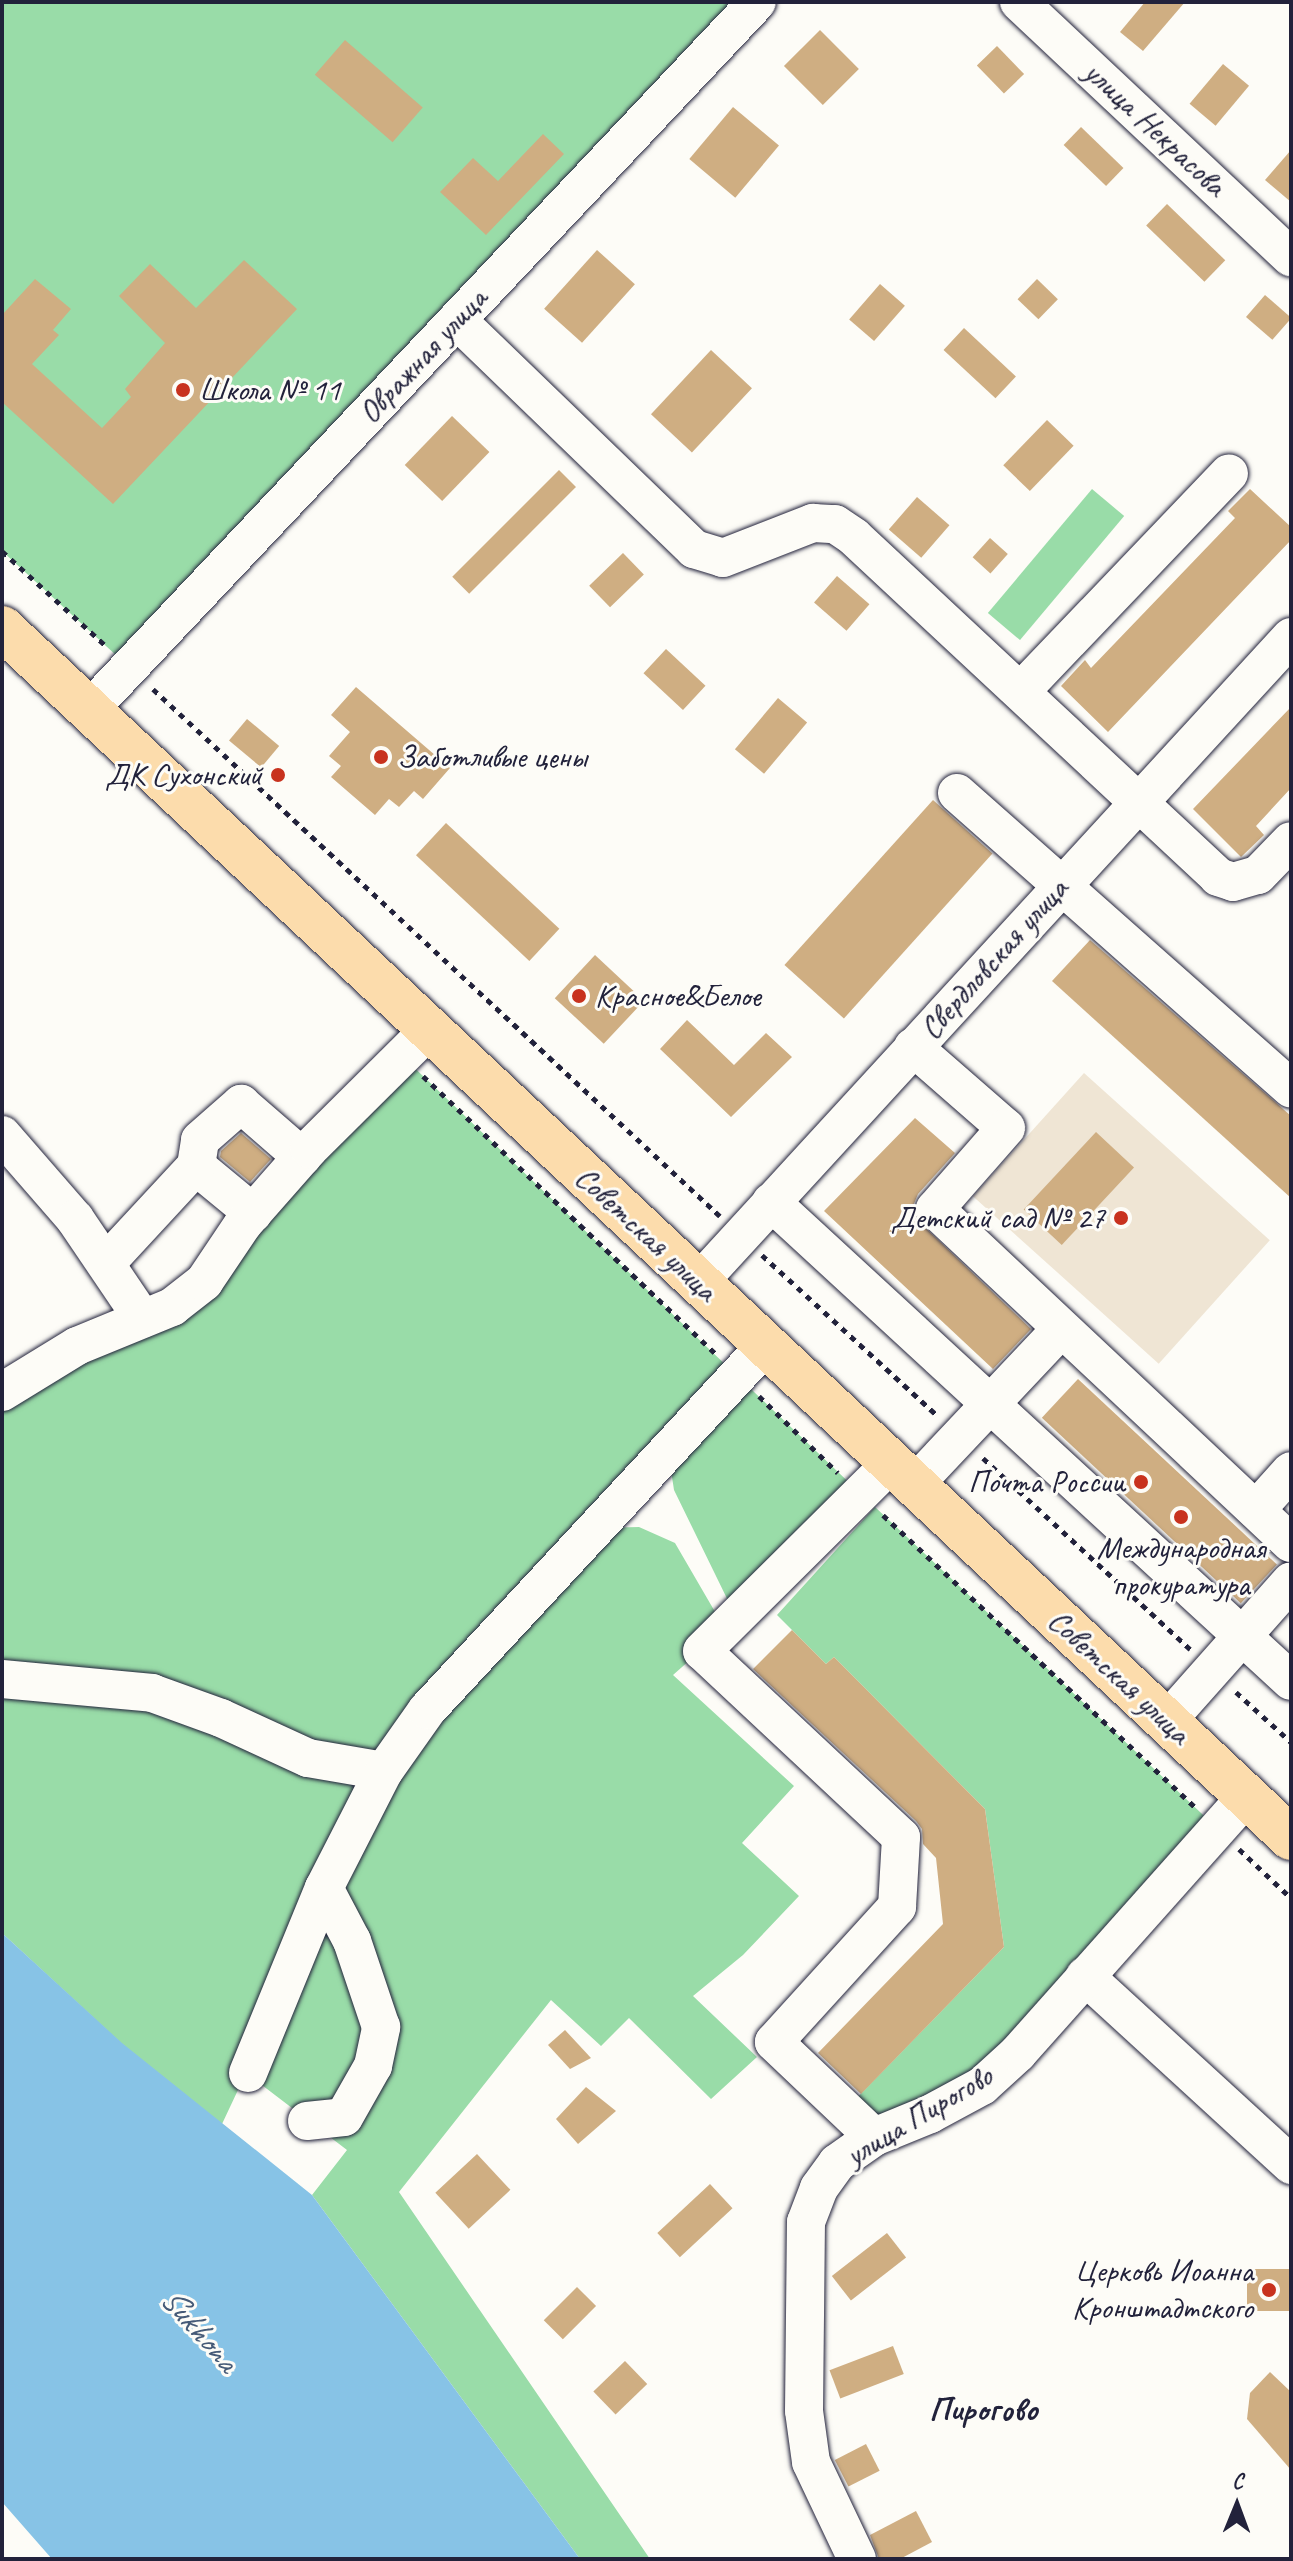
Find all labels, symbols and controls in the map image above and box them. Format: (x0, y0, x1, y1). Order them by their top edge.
street label: улица Некрасова (1076, 53, 1234, 205)
street label: Овражная улица (350, 280, 496, 432)
place label: Школа № 11 (199, 371, 340, 409)
marker: Школа № 11 (174, 381, 192, 399)
place label: Заботливые цены (397, 738, 587, 776)
marker: Заботливые цены (372, 748, 390, 766)
place label: ДК Сухонский (105, 756, 262, 794)
marker: ДК Сухонский (269, 766, 287, 784)
street label: Свердловская улица (911, 869, 1077, 1049)
place label: Красное&Белое (595, 977, 761, 1015)
marker: Красное&Белое (570, 987, 588, 1005)
street label: Советская улица (566, 1157, 726, 1311)
place label: Детский сад № 27 (891, 1199, 1105, 1237)
marker: Детский сад № 27 (1112, 1209, 1130, 1227)
place label: Почта России (970, 1463, 1125, 1501)
marker: Почта России (1132, 1473, 1150, 1491)
marker: Международная прокуратура (1172, 1508, 1190, 1526)
place label: Международная прокуратура (1097, 1530, 1265, 1605)
street label: Советская улица (1039, 1600, 1199, 1754)
street label: улица Пирогово (838, 2057, 1000, 2175)
place label: Церковь Иоанна Кронштадтского (1072, 2253, 1253, 2328)
water label: Sukhona (153, 2279, 247, 2379)
marker: Церковь Иоанна Кронштадтского (1260, 2281, 1278, 2299)
district label: Пирогово (929, 2389, 1037, 2429)
north arrow (1197, 2465, 1277, 2545)
text: С (1232, 2467, 1243, 2495)

